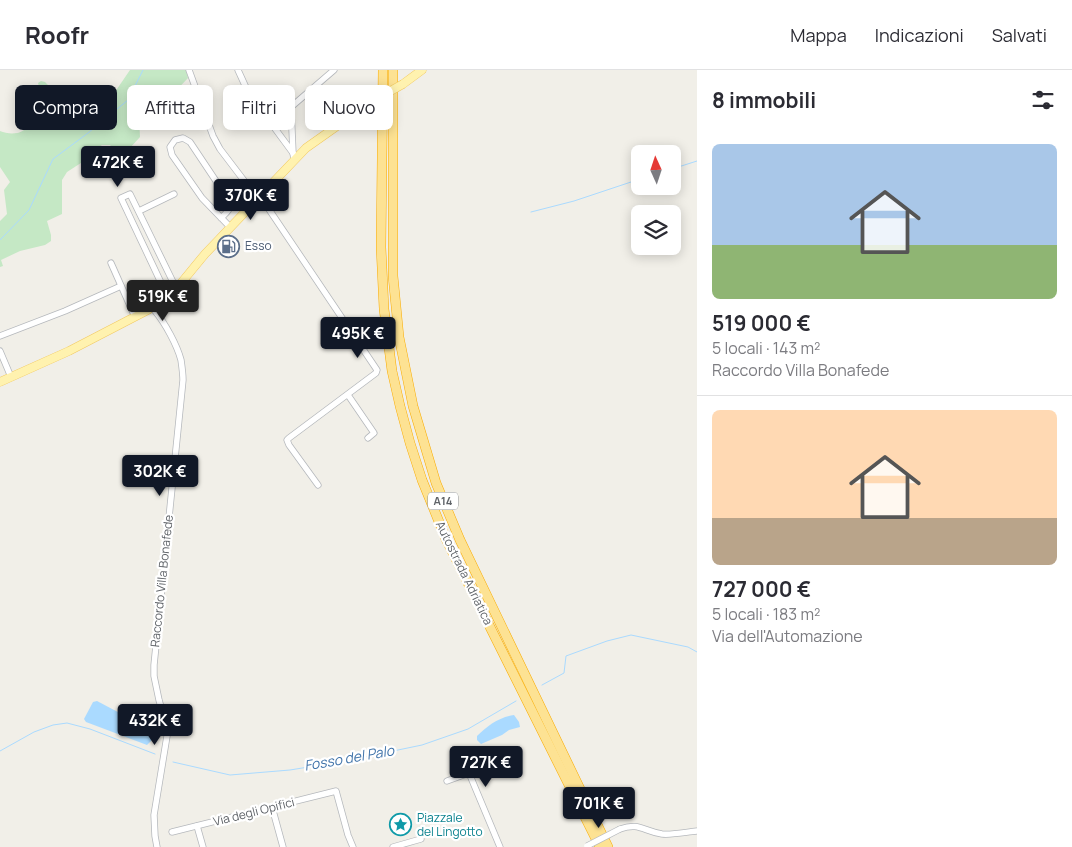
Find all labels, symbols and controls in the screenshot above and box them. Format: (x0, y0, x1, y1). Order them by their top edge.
text: Roofr (25, 18, 89, 51)
text: Mappa (790, 23, 847, 47)
text: Indicazioni (875, 23, 964, 47)
text: Salvati (992, 23, 1047, 47)
chip: Compra (15, 85, 117, 130)
chip: Affitta (127, 85, 213, 130)
chip: Filtri (223, 85, 295, 130)
chip: Nuovo (305, 85, 393, 130)
text: 8 immobili (712, 86, 816, 114)
icon: filters (1029, 86, 1057, 114)
north arrow (631, 145, 681, 195)
map controls (631, 145, 681, 255)
pin: 472K € (77, 146, 159, 188)
text: 472K € (92, 151, 144, 173)
icon: home (840, 177, 930, 267)
pin: 370K € (210, 178, 292, 221)
text: 370K € (225, 184, 277, 206)
button: layers (631, 205, 681, 255)
fuel station icon: Esso (217, 234, 241, 258)
place label: Esso (245, 237, 272, 254)
pin: 519K € (122, 280, 204, 322)
text: 519K € (138, 285, 188, 307)
text: 519 000 € (712, 309, 811, 337)
pin: 495K € (317, 316, 399, 359)
text: 495K € (332, 322, 384, 344)
text: 5 locali · 143 m² (712, 337, 821, 359)
text: Raccordo Villa Bonafede (712, 359, 889, 381)
icon: home (840, 442, 930, 532)
pin: 302K € (119, 454, 201, 497)
text: 302K € (133, 460, 187, 482)
road number: A14 (428, 492, 458, 510)
street label: Raccordo Villa Bonafede (146, 514, 177, 648)
street label: Autostrada Adriatica (432, 518, 497, 628)
text: 727 000 € (712, 575, 811, 603)
text: 5 locali · 183 m² (712, 603, 820, 625)
text: Via dell'Automazione (712, 625, 863, 647)
pin: 432K € (114, 704, 196, 746)
text: 432K € (129, 709, 181, 731)
water label: Fosso del Palo (303, 740, 396, 775)
pin: 727K € (445, 746, 527, 788)
text: 727K € (461, 751, 511, 773)
pin: 701K € (558, 786, 640, 829)
text: 701K € (574, 792, 624, 814)
street label: Via degli Opifici (211, 793, 296, 830)
place label: Piazzale del Lingotto (417, 809, 483, 840)
place icon: Piazzale del Lingotto (389, 813, 413, 837)

